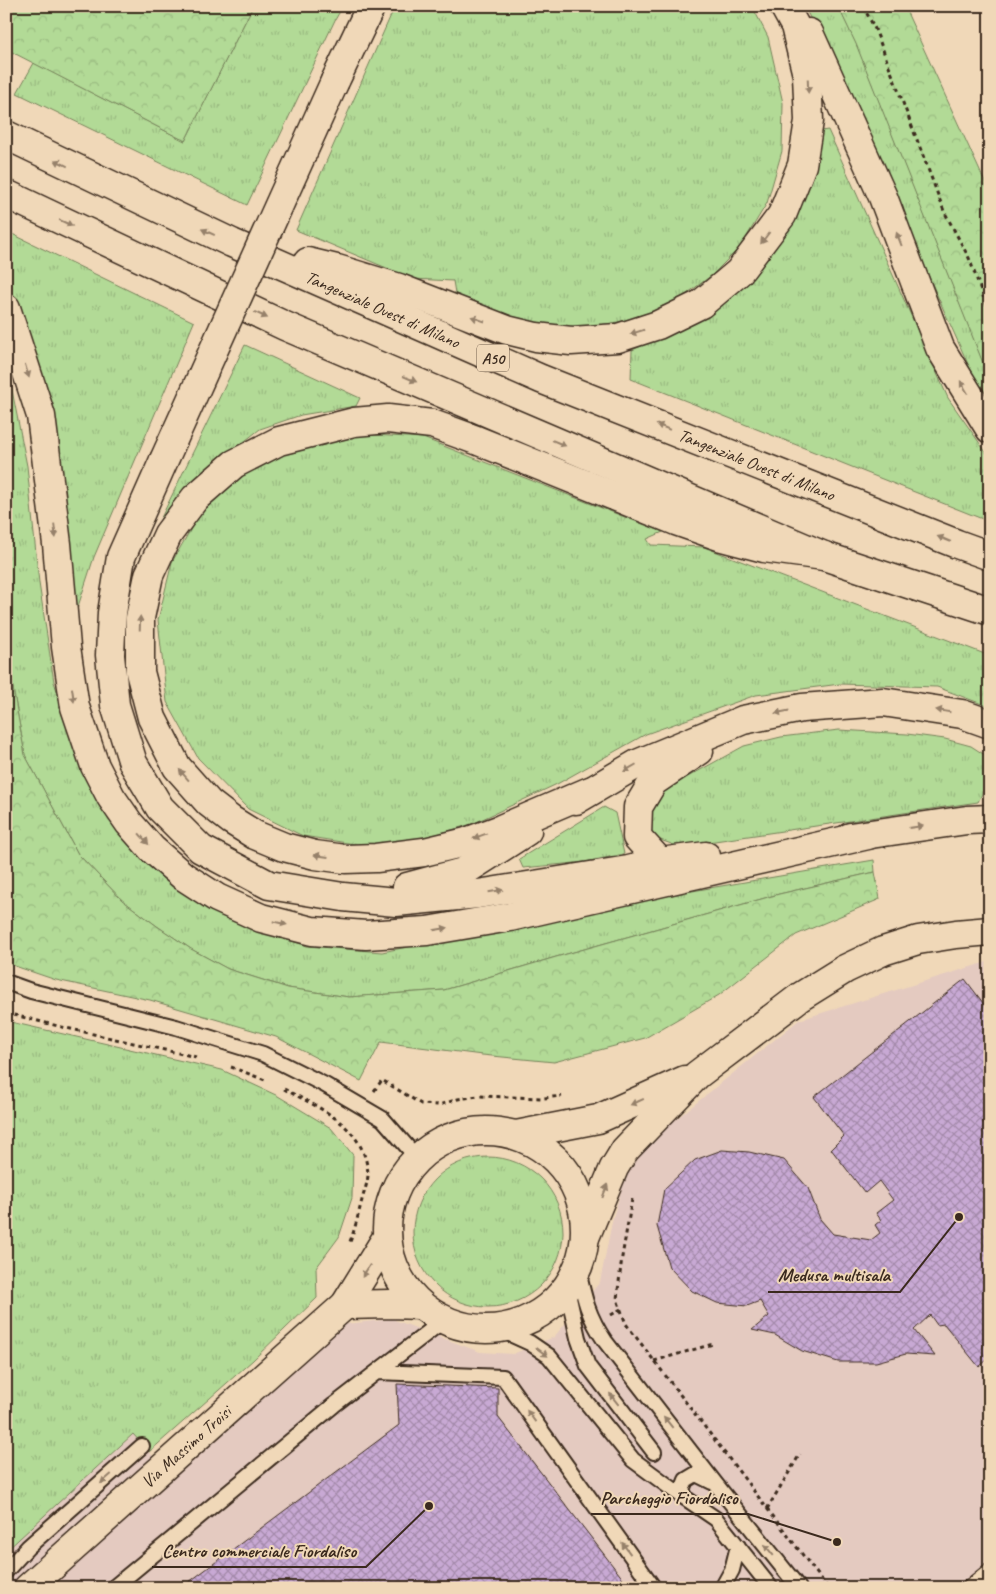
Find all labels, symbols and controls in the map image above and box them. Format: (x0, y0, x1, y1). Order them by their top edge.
one-way arrow (804, 78, 812, 94)
one-way arrow (54, 158, 68, 166)
one-way arrow (59, 219, 73, 227)
one-way arrow (201, 227, 215, 235)
one-way arrow (759, 231, 770, 244)
one-way arrow (895, 231, 903, 246)
street label: Tangenziale Ovest di Milano (302, 266, 465, 354)
one-way arrow (254, 311, 268, 319)
one-way arrow (470, 315, 485, 323)
one-way arrow (629, 328, 644, 336)
road number: A50 (477, 344, 509, 372)
one-way arrow (23, 364, 31, 379)
one-way arrow (403, 376, 417, 384)
one-way arrow (960, 380, 969, 394)
one-way arrow (656, 423, 670, 431)
street label: Tangenziale Ovest di Milano (675, 424, 840, 506)
one-way arrow (552, 439, 567, 447)
one-way arrow (51, 523, 59, 539)
one-way arrow (937, 535, 951, 543)
one-way arrow (136, 615, 144, 631)
one-way arrow (70, 687, 78, 703)
one-way arrow (935, 707, 951, 715)
one-way arrow (773, 709, 789, 717)
one-way arrow (622, 764, 637, 772)
one-way arrow (179, 769, 190, 782)
one-way arrow (909, 823, 925, 831)
one-way arrow (138, 832, 149, 845)
one-way arrow (473, 833, 488, 840)
one-way arrow (312, 852, 328, 860)
one-way arrow (488, 886, 504, 894)
one-way arrow (272, 919, 287, 927)
one-way arrow (433, 924, 449, 932)
one-way arrow (630, 1098, 644, 1106)
one-way arrow (601, 1183, 609, 1198)
callout: Medusa multisala (768, 1258, 900, 1292)
text: Medusa multisala (778, 1263, 892, 1287)
one-way arrow (362, 1265, 371, 1278)
one-way arrow (535, 1347, 549, 1357)
one-way arrow (608, 1393, 619, 1406)
street label: Via Massimo Troisi (137, 1399, 238, 1493)
one-way arrow (526, 1409, 536, 1423)
one-way arrow (662, 1416, 673, 1429)
one-way arrow (99, 1473, 112, 1484)
callout: Parcheggio Fiordaliso (591, 1480, 748, 1514)
text: Parcheggio Fiordaliso (600, 1486, 739, 1510)
callout: Centro commerciale Fiordaliso (152, 1533, 366, 1567)
text: Centro commerciale Fiordaliso (162, 1539, 357, 1563)
one-way arrow (621, 1541, 631, 1555)
one-way arrow (763, 1544, 774, 1557)

